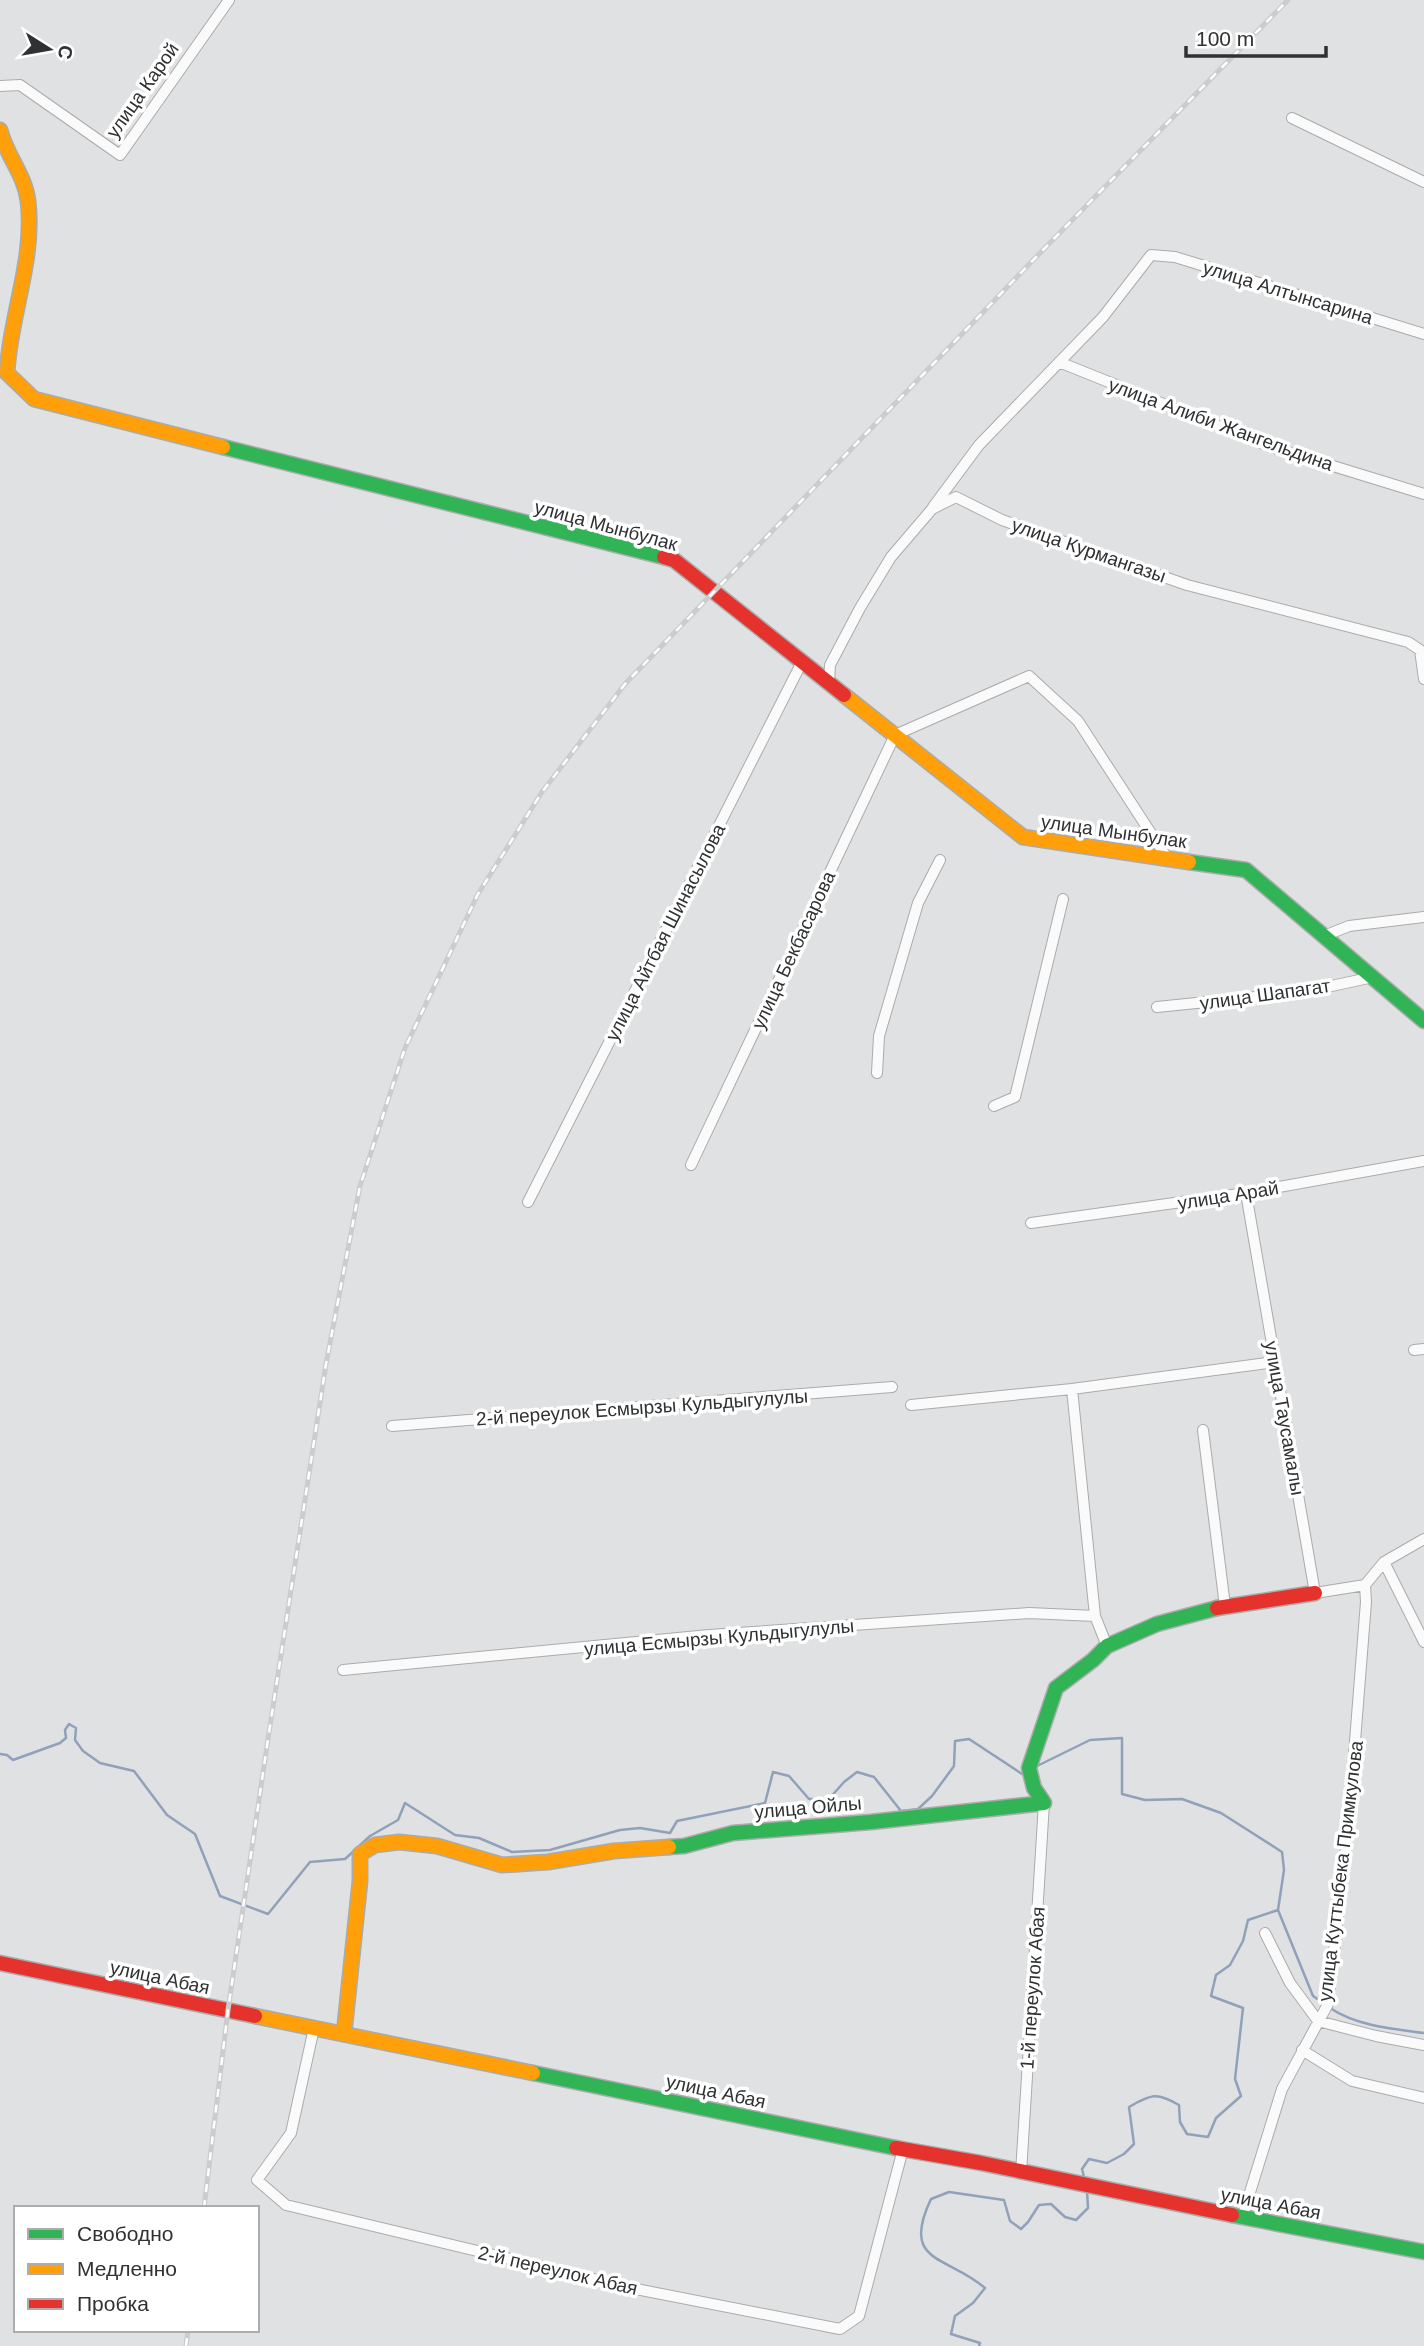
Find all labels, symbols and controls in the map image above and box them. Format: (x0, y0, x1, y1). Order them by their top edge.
north arrow (14, 14, 84, 84)
scale bar (1186, 14, 1326, 58)
text: 100 m (1196, 27, 1254, 50)
street label: улица Карой (102, 39, 183, 142)
text: С (54, 43, 77, 61)
street label: улица Алтынсарина (1200, 257, 1376, 328)
street label: улица Алиби Жангельдина (1106, 374, 1336, 475)
street label: улица Мынбулак (532, 496, 680, 555)
street label: улица Курмангазы (1009, 514, 1169, 587)
street label: улица Мынбулак (1040, 811, 1189, 852)
street label: улица Айтбая Шинасылова (601, 820, 730, 1044)
street label: улица Бекбасарова (748, 867, 839, 1033)
street label: улица Шапагат (1198, 975, 1332, 1014)
street label: улица Арай (1176, 1177, 1280, 1214)
street label: улица Таусамалы (1261, 1339, 1308, 1497)
street label: 2-й переулок Есмырзы Кульдыгулулы (475, 1385, 809, 1430)
street label: улица Есмырзы Кульдыгулулы (583, 1615, 855, 1660)
street label: улица Куттыбека Примкулова (1314, 1739, 1367, 2003)
street label: улица Ойлы (754, 1792, 863, 1823)
street label: 1-й переулок Абая (1016, 1906, 1049, 2070)
street label: улица Абая (108, 1957, 212, 1998)
street label: улица Абая (664, 2071, 768, 2112)
street label: улица Абая (1219, 2184, 1323, 2223)
legend (14, 2206, 259, 2332)
text: Свободно (77, 2222, 174, 2245)
street label: 2-й переулок Абая (476, 2242, 640, 2299)
text: Медленно (77, 2257, 177, 2280)
text: Пробка (77, 2292, 149, 2315)

